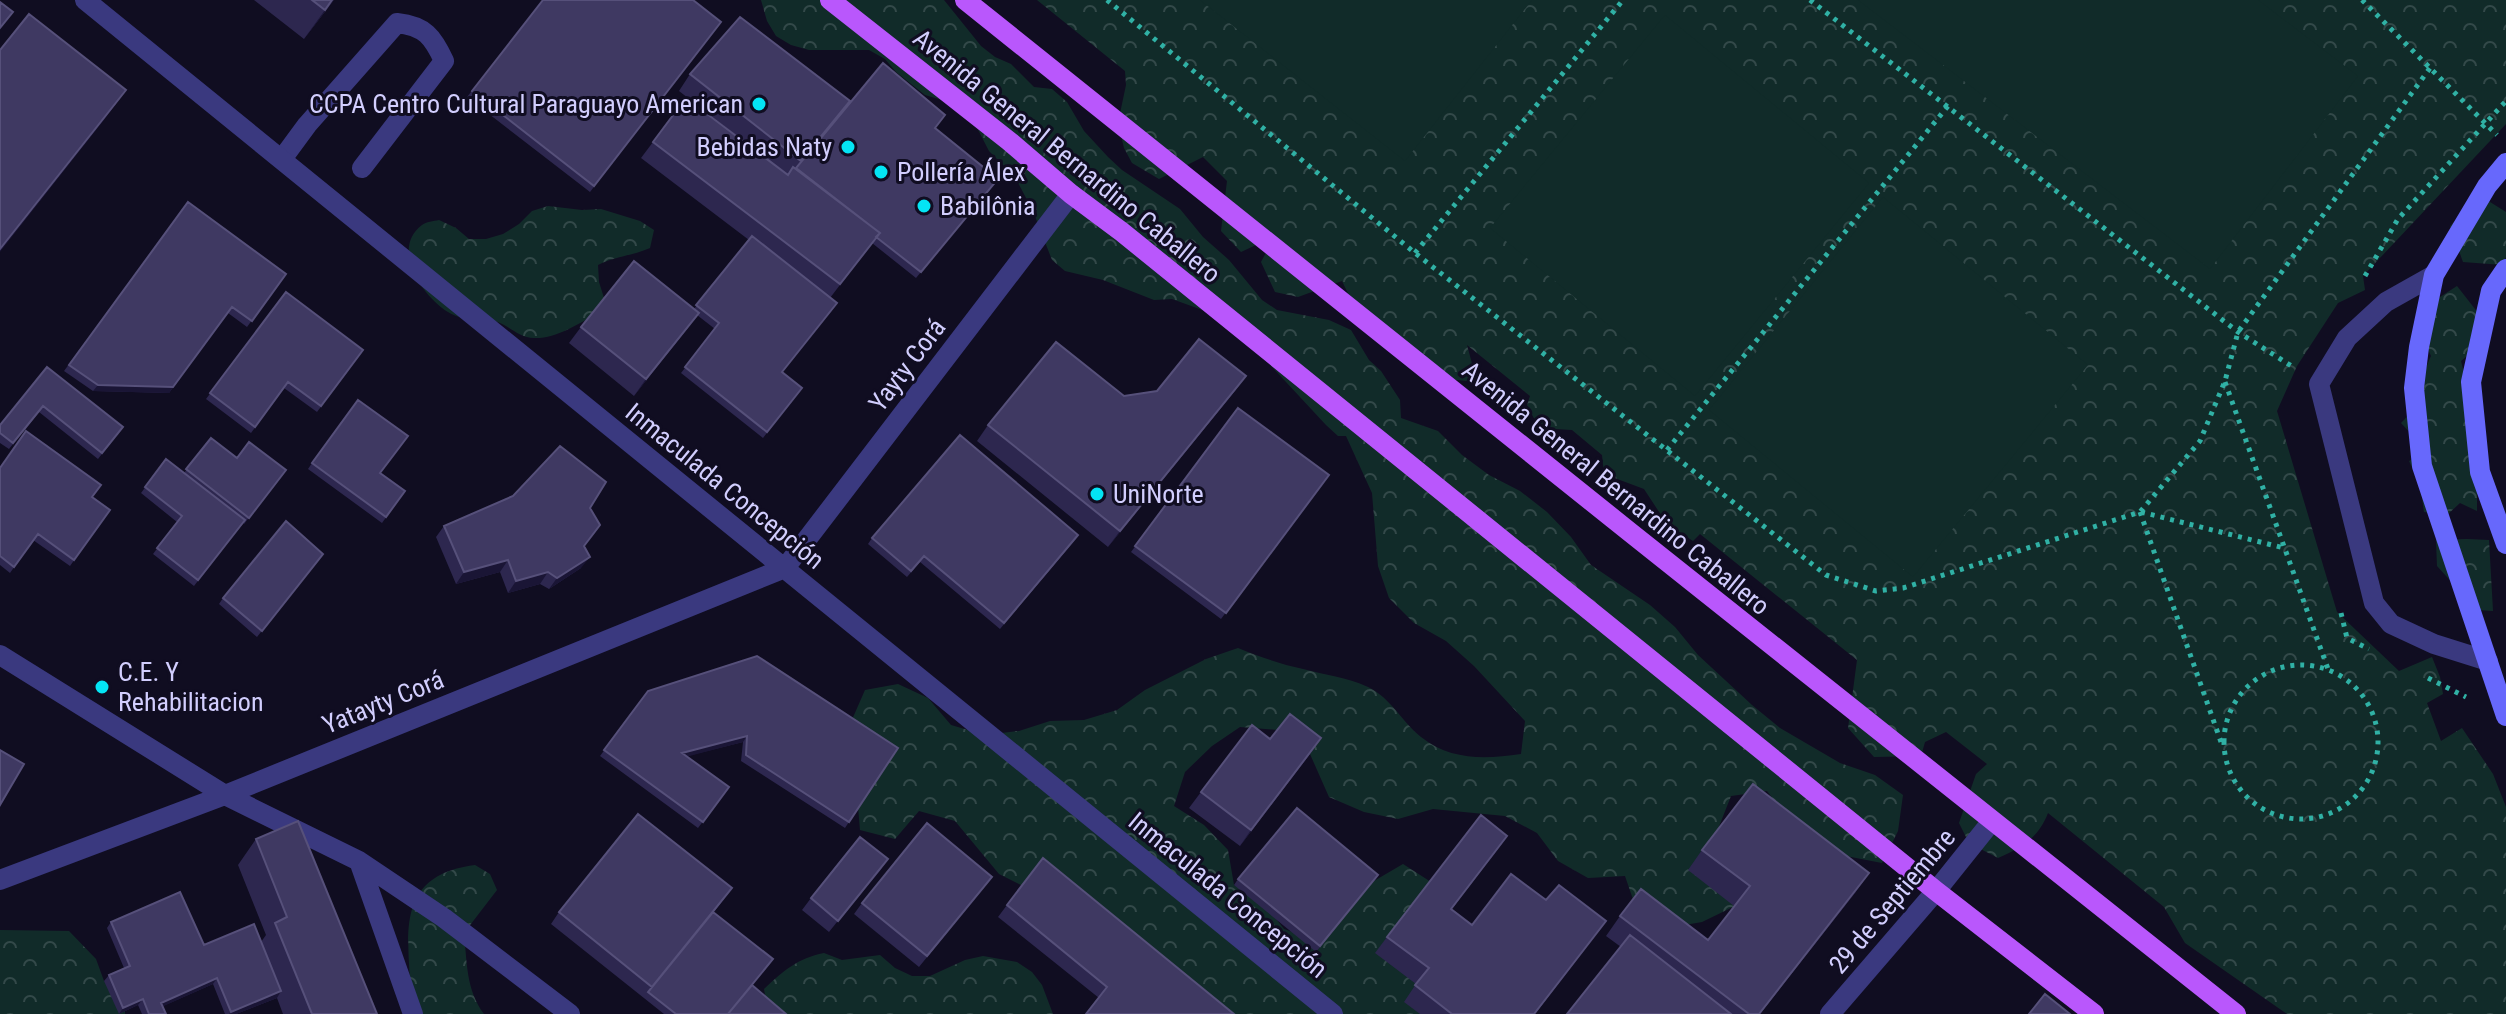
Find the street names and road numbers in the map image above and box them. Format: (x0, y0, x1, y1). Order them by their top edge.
street label: Avenida General Bernardino Caballero (907, 23, 1227, 289)
street label: Yayty Corá (863, 313, 951, 417)
street label: Avenida General Bernardino Caballero (1456, 355, 1776, 621)
street label: Inmaculada Concepción (620, 397, 830, 575)
street label: Yatayty Corá (318, 664, 448, 740)
street label: Inmaculada Concepción (1123, 806, 1333, 984)
street label: 29 de Septiembre (1823, 823, 1961, 979)

